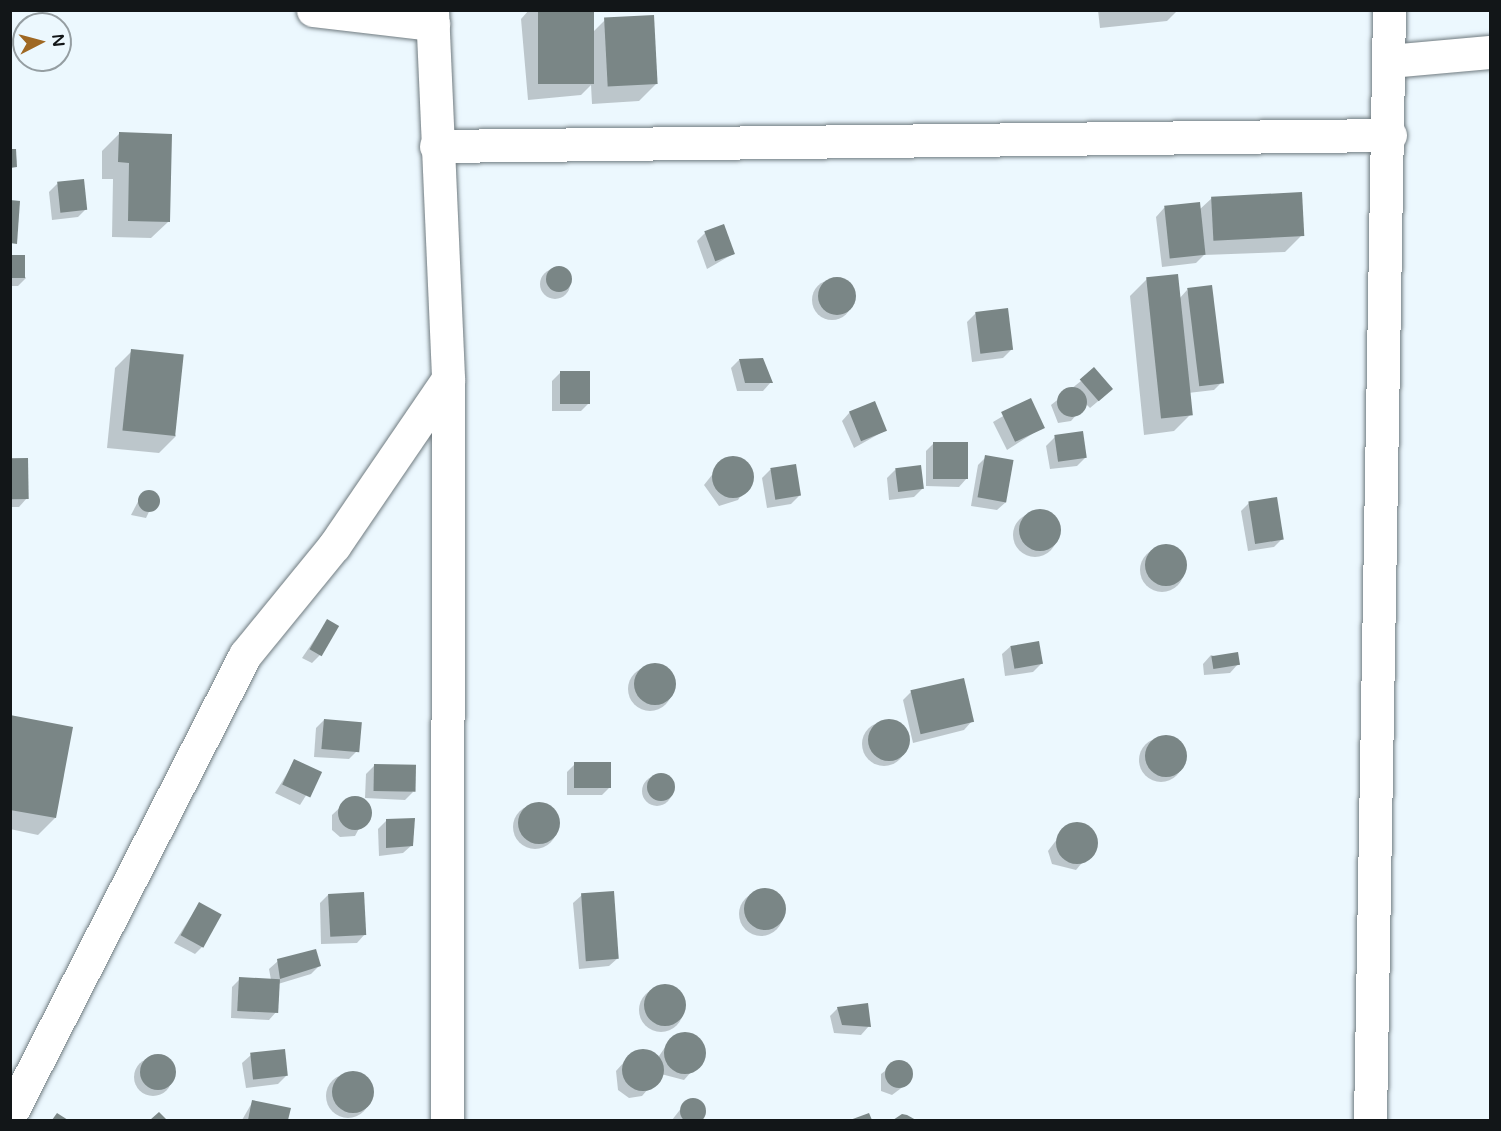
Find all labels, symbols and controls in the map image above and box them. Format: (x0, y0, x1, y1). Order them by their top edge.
north arrow (12, 12, 72, 72)
text: N (47, 33, 69, 48)

